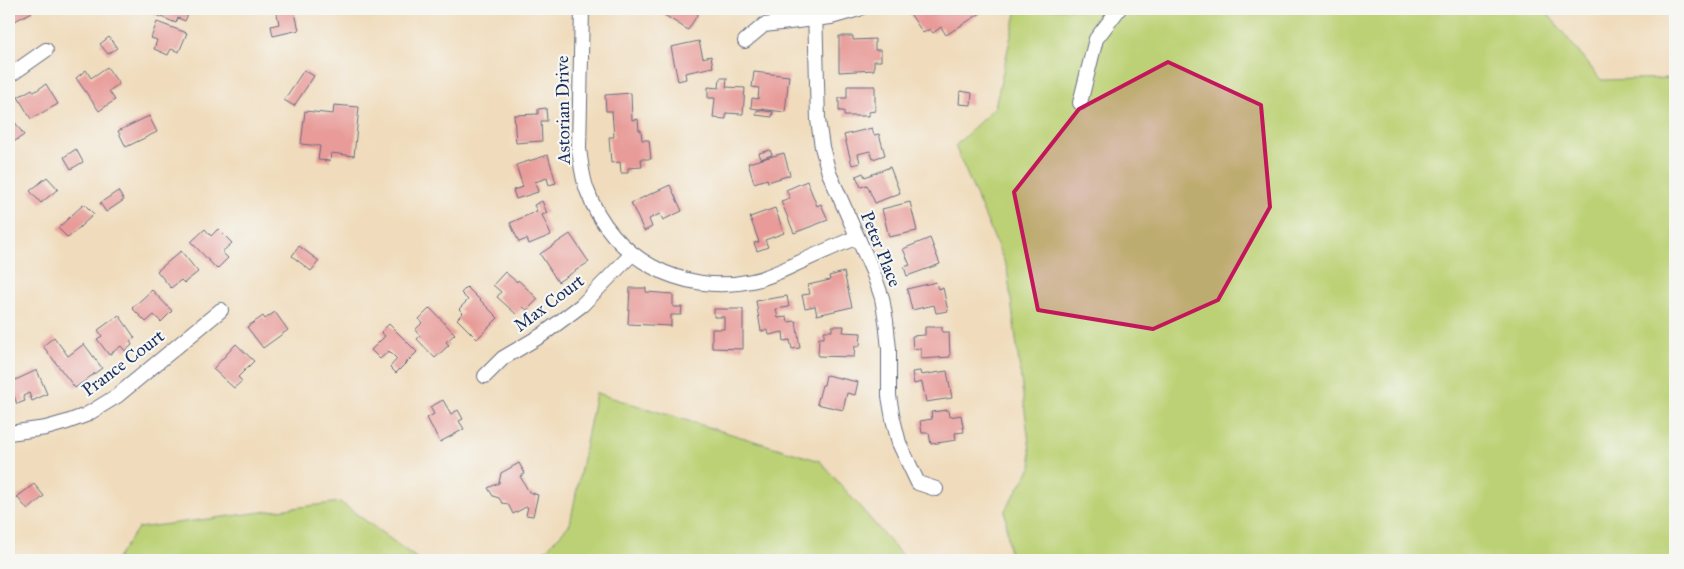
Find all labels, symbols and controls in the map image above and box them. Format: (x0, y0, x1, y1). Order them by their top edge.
street label: Astorian Drive (551, 55, 575, 166)
street label: Peter Place (856, 208, 906, 290)
street label: Max Court (510, 269, 589, 337)
street label: Prance Court (77, 325, 169, 401)

